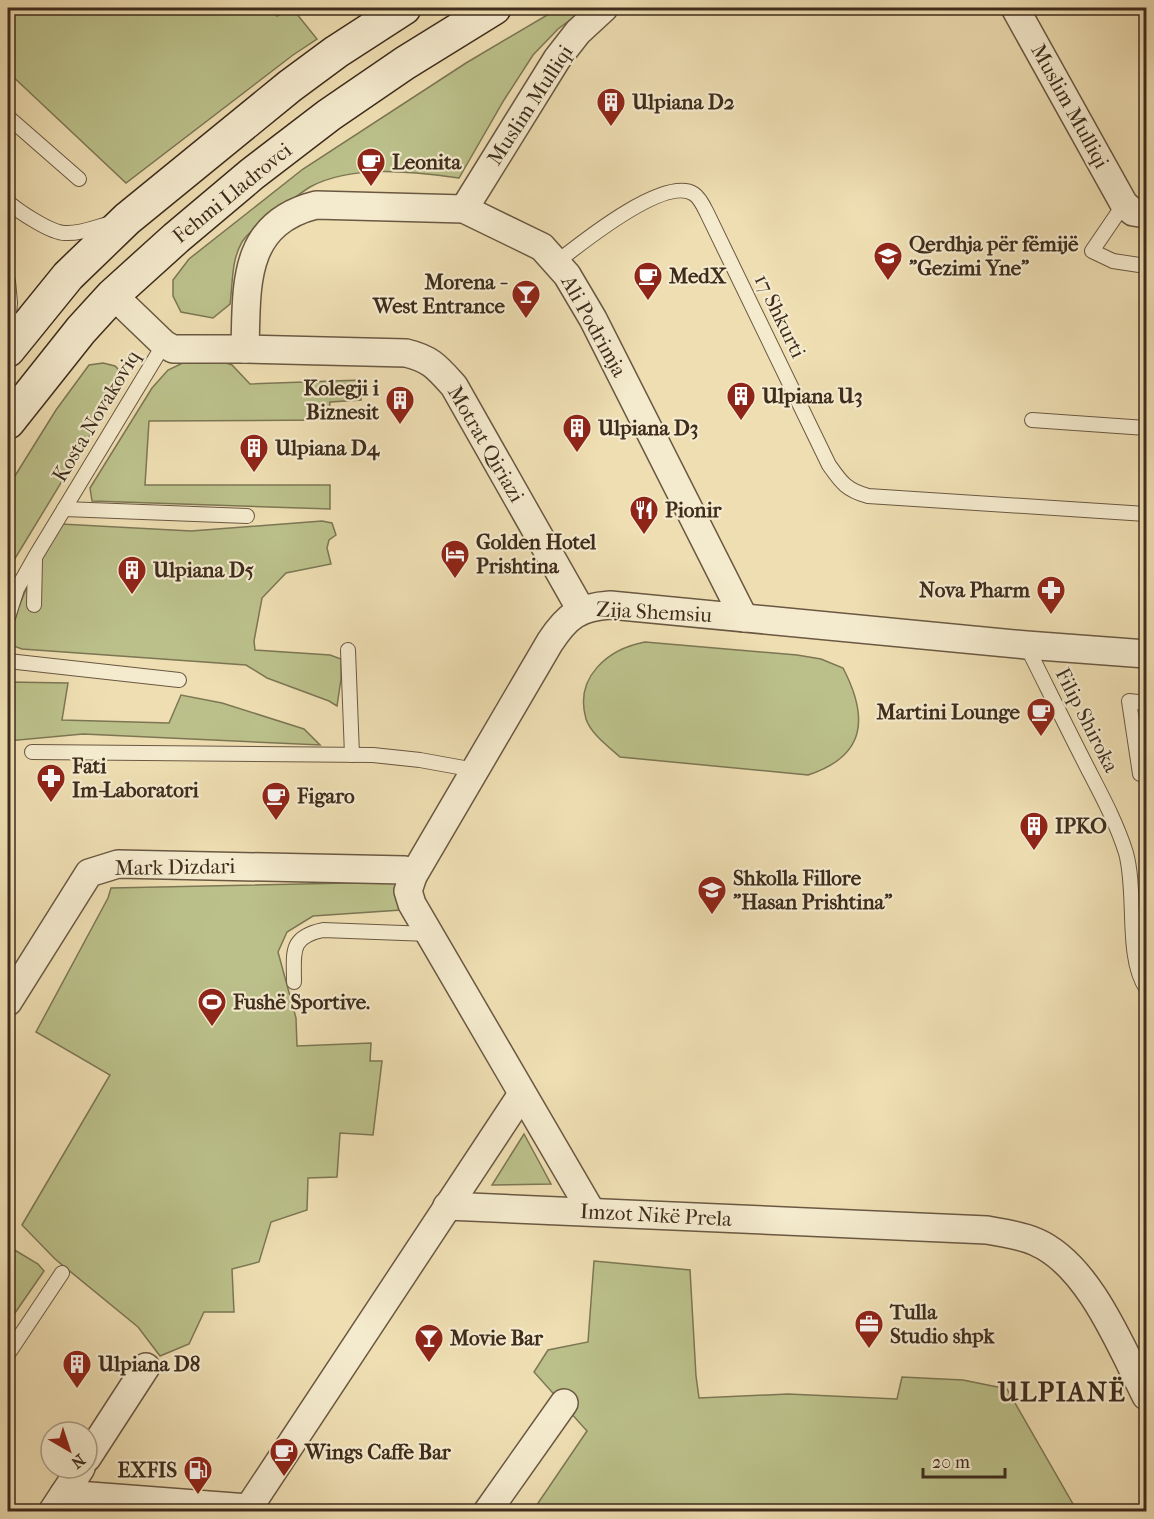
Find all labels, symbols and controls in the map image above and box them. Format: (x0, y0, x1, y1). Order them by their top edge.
street label: Muslim Mulliqi (1026, 40, 1114, 172)
street label: Muslim Mulliqi (482, 41, 578, 169)
building icon: Ulpiana D2 (595, 86, 627, 128)
place label: Ulpiana D2 (631, 90, 735, 114)
street label: Fehmi Lladrovci (168, 138, 296, 248)
cafe icon: Leonita (355, 146, 387, 188)
place label: Leonita (392, 150, 462, 174)
place label: Qerdhja për fëmijë "Gezimi Yne" (909, 232, 1079, 280)
school or university icon: Qerdhja për fëmijë "Gezimi Yne" (872, 240, 904, 282)
cafe icon: MedX (632, 260, 664, 302)
place label: MedX (668, 264, 727, 288)
place label: Morena - West Entrance (372, 270, 509, 318)
street label: Ali Podrimja (556, 270, 632, 381)
street label: 17 Shkurti (749, 270, 811, 362)
bar icon: Morena - West Entrance (510, 278, 542, 320)
street label: Kosta Novakoviq (47, 345, 145, 486)
place label: Kolegji i Biznesit (304, 376, 380, 424)
building icon: Ulpiana U3 (725, 380, 757, 422)
street label: Motrat Qiriazi (443, 382, 529, 506)
building icon: Kolegji i Biznesit (384, 384, 416, 426)
place label: Ulpiana U3 (761, 384, 863, 408)
building icon: Ulpiana D3 (561, 412, 593, 454)
place label: Ulpiana D3 (597, 416, 698, 440)
building icon: Ulpiana D4 (238, 432, 270, 474)
place label: Ulpiana D4 (274, 436, 381, 461)
restaurant icon: Pionir (628, 494, 660, 536)
place label: Pionir (665, 498, 723, 522)
place label: Golden Hotel Prishtina (476, 530, 596, 578)
hotel icon: Golden Hotel Prishtina (439, 538, 471, 580)
building icon: Ulpiana D5 (116, 554, 148, 596)
place label: Ulpiana D5 (152, 558, 254, 582)
pharmacy icon: Nova Pharm (1035, 574, 1067, 616)
place label: Nova Pharm (919, 578, 1031, 602)
street label: Zija Shemsiu (595, 597, 713, 627)
street label: Filip Shiroka (1050, 664, 1124, 776)
cafe icon: Martini Lounge (1025, 696, 1057, 738)
place label: Martini Lounge (876, 700, 1021, 724)
place label: Fati Im-Laboratori (71, 754, 200, 802)
pharmacy icon: Fati Im-Laboratori (35, 762, 67, 804)
cafe icon: Figaro (260, 780, 292, 822)
place label: Figaro (296, 784, 355, 808)
building icon: IPKO (1018, 810, 1050, 852)
place label: IPKO (1055, 814, 1107, 838)
street label: Mark Dizdari (114, 854, 236, 880)
place label: Shkolla Fillore "Hasan Prishtina" (733, 866, 892, 914)
school or university icon: Shkolla Fillore "Hasan Prishtina" (696, 874, 728, 916)
sports icon: Fushë Sportive. (196, 986, 228, 1028)
place label: Fushë Sportive. (232, 990, 370, 1014)
street label: Imzot Nikë Prela (579, 1199, 733, 1231)
place label: Tulla Studio shpk (889, 1300, 995, 1348)
office icon: Tulla Studio shpk (853, 1308, 885, 1350)
bar icon: Movie Bar (413, 1322, 445, 1364)
place label: Movie Bar (449, 1326, 544, 1350)
building icon: Ulpiana D8 (61, 1348, 93, 1390)
place label: Ulpiana D8 (97, 1352, 200, 1376)
district label: ULPIANË (997, 1376, 1126, 1408)
north arrow (39, 1420, 99, 1480)
cafe icon: Wings Caffe Bar (268, 1436, 300, 1478)
place label: Wings Caffe Bar (304, 1440, 452, 1464)
scale bar (923, 1441, 1006, 1479)
text: N (67, 1450, 89, 1473)
text: 20 m (932, 1452, 970, 1473)
fuel station icon: EXFIS (182, 1454, 214, 1496)
place label: EXFIS (118, 1458, 177, 1482)

